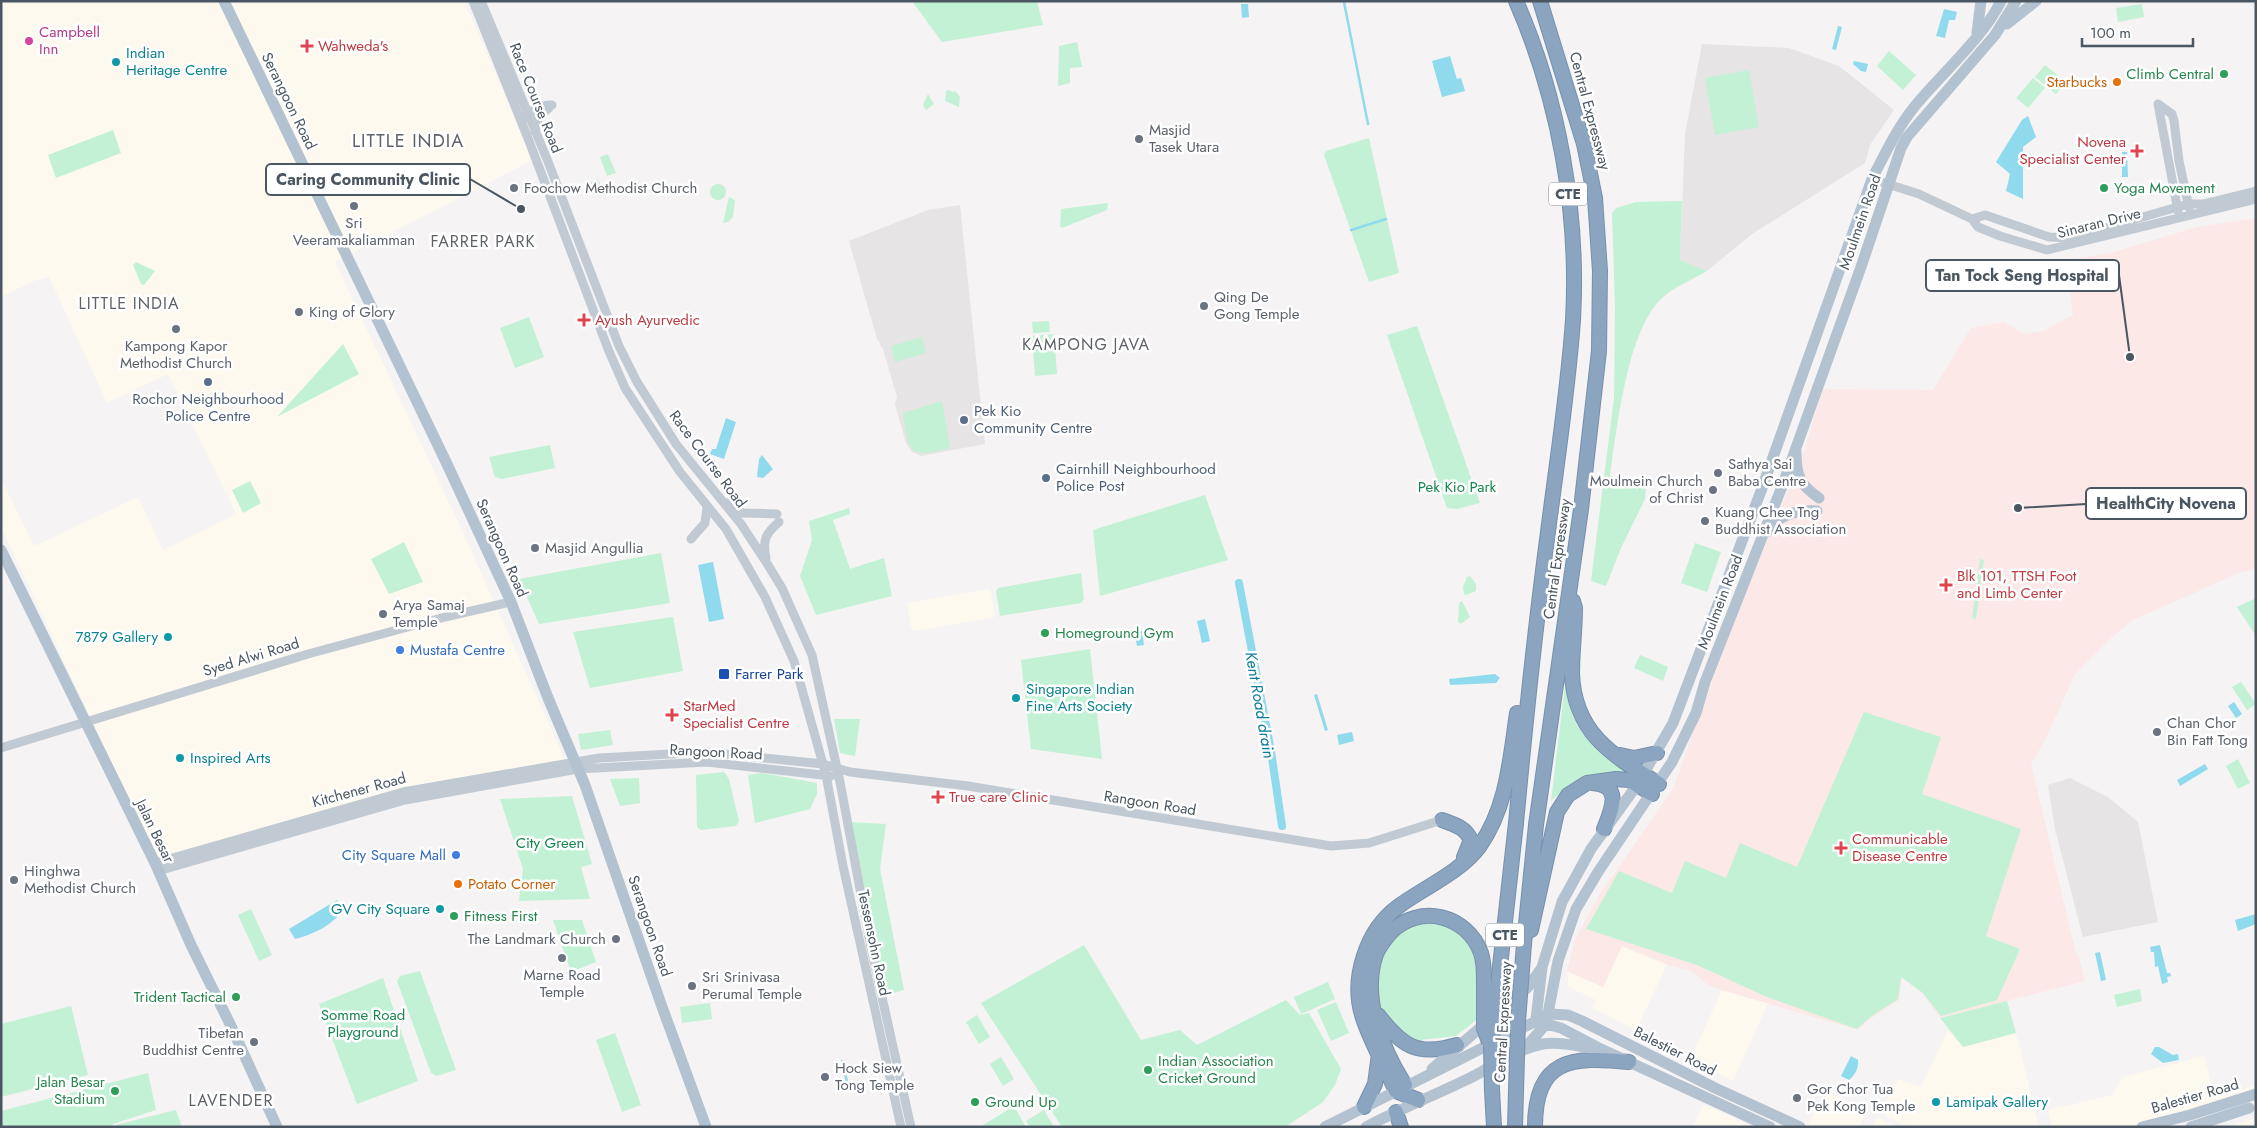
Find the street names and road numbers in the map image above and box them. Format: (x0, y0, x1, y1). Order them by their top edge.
street label: Race Course Road (504, 40, 568, 156)
street label: Serangoon Road (256, 49, 322, 153)
street label: Central Expressway (1564, 49, 1616, 173)
street label: Moulmein Road (1833, 171, 1887, 273)
road number: CTE (1549, 182, 1587, 205)
street label: Sinaran Drive (2055, 202, 2143, 244)
street label: Race Course Road (664, 406, 752, 512)
street label: Serangoon Road (470, 495, 534, 601)
street label: Central Expressway (1538, 497, 1576, 621)
street label: Moulmein Road (1692, 552, 1748, 652)
street label: Syed Alwi Road (200, 632, 302, 682)
street label: Rangoon Road (669, 739, 763, 765)
street label: Kitchener Road (310, 767, 408, 813)
street label: Rangoon Road (1102, 785, 1198, 821)
street label: Jalan Besar (129, 794, 180, 867)
street label: Serangoon Road (622, 872, 678, 980)
street label: Tessensohn Road (852, 888, 896, 998)
road number: CTE (1486, 924, 1524, 946)
street label: Central Expressway (1489, 960, 1517, 1083)
street label: Balestier Road (1630, 1021, 1720, 1081)
street label: Balestier Road (2149, 1073, 2241, 1119)

